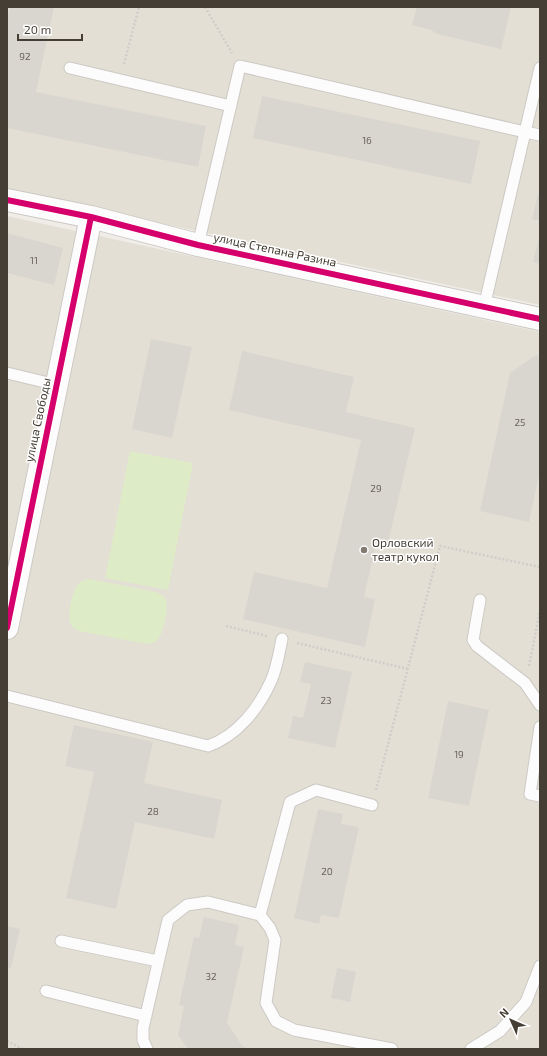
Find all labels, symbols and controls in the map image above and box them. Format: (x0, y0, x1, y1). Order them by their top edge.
scale bar (18, 16, 82, 42)
text: 20 m (24, 22, 51, 36)
house number: 92 (19, 50, 31, 62)
house number: 16 (362, 134, 372, 146)
street label: улица Степана Разина (212, 229, 338, 270)
house number: 11 (30, 254, 38, 266)
street label: улица Свободы (21, 376, 54, 463)
house number: 25 (515, 416, 525, 428)
house number: 29 (370, 482, 382, 494)
place label: Орловский театр кукол (372, 535, 439, 564)
marker: Орловский театр кукол (359, 545, 369, 555)
house number: 23 (320, 694, 332, 706)
house number: 19 (454, 748, 464, 760)
house number: 28 (147, 805, 159, 817)
house number: 20 (321, 865, 333, 877)
house number: 32 (205, 970, 217, 982)
north arrow (491, 1000, 531, 1040)
text: N (496, 1005, 511, 1020)

